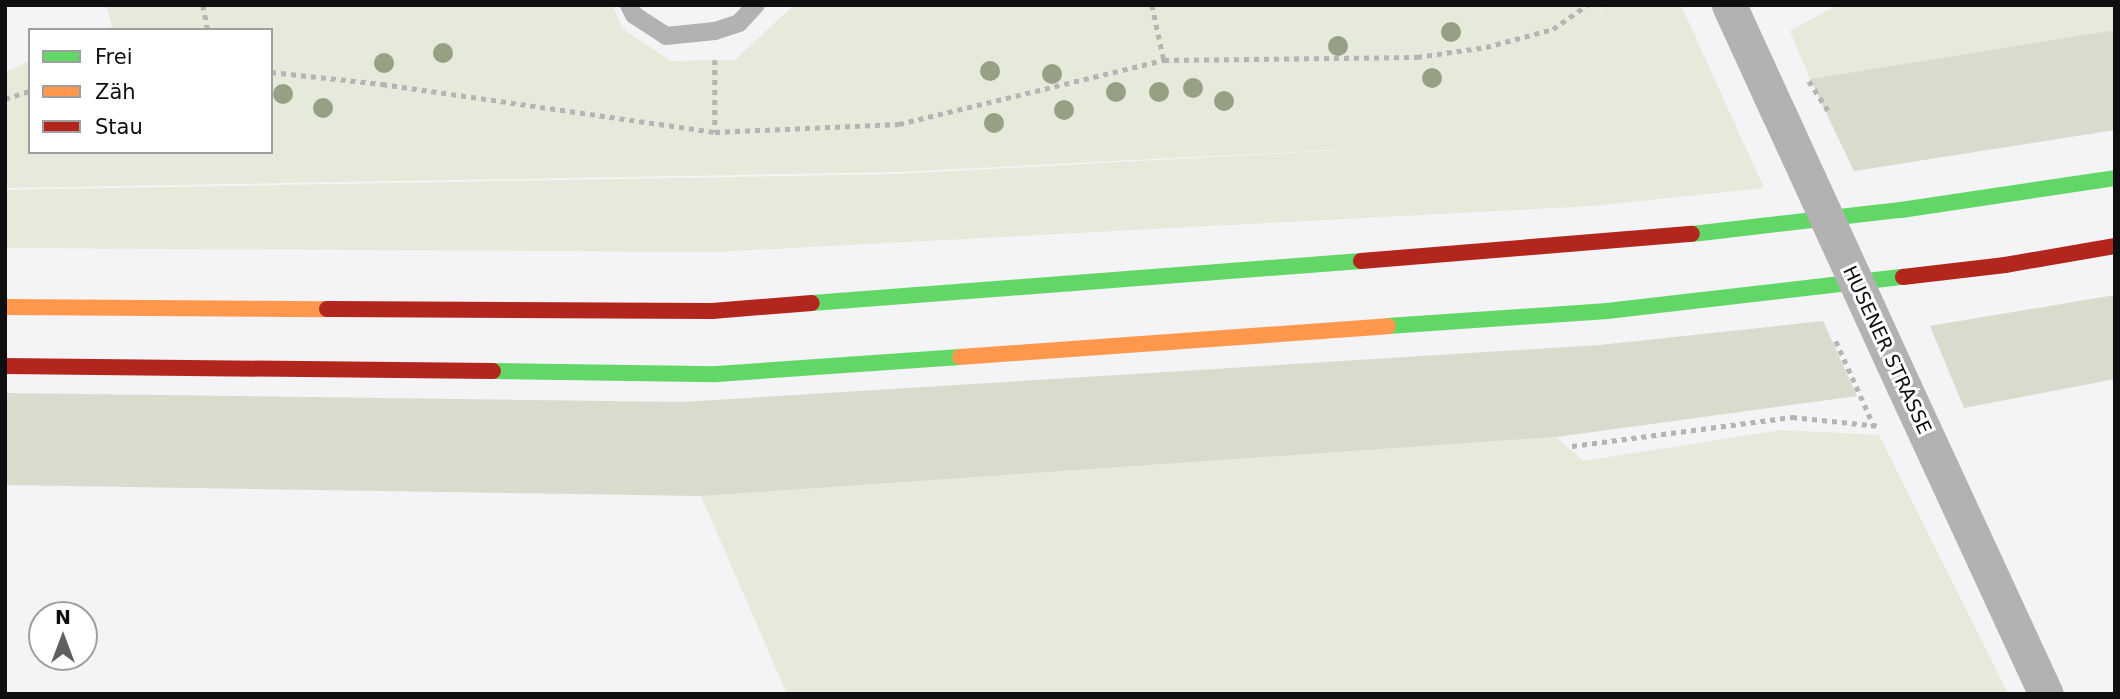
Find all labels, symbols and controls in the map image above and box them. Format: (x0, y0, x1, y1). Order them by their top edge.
legend (28, 28, 273, 154)
text: Frei (95, 45, 132, 69)
text: Zäh (95, 80, 136, 104)
text: Stau (95, 115, 143, 139)
street label: HUSENER STRASSE (1838, 262, 1936, 438)
north arrow (28, 601, 98, 671)
text: N (55, 606, 71, 628)

